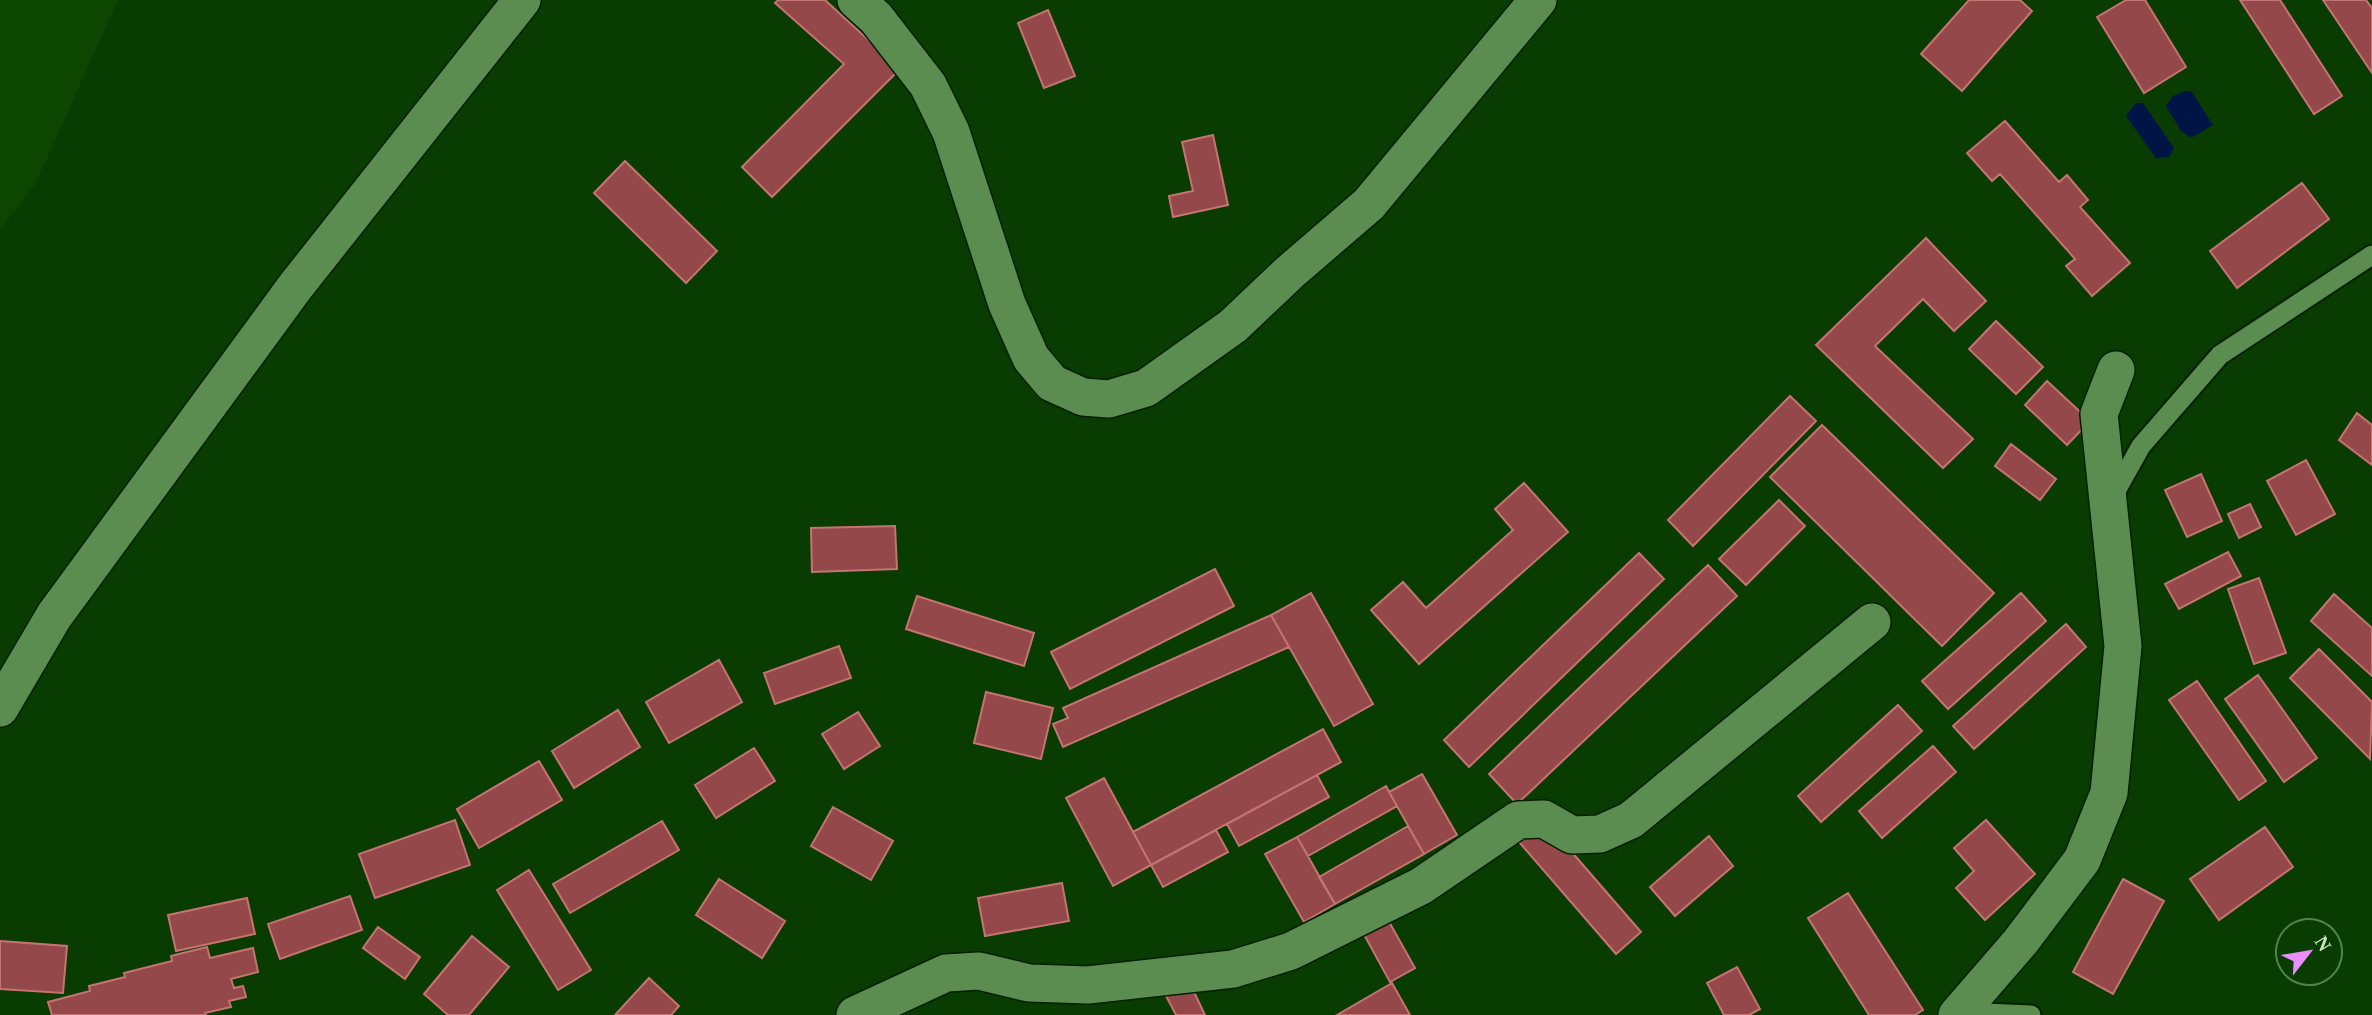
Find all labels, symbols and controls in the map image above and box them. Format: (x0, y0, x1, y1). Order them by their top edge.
north arrow (2274, 917, 2344, 987)
text: N (2311, 932, 2336, 955)

